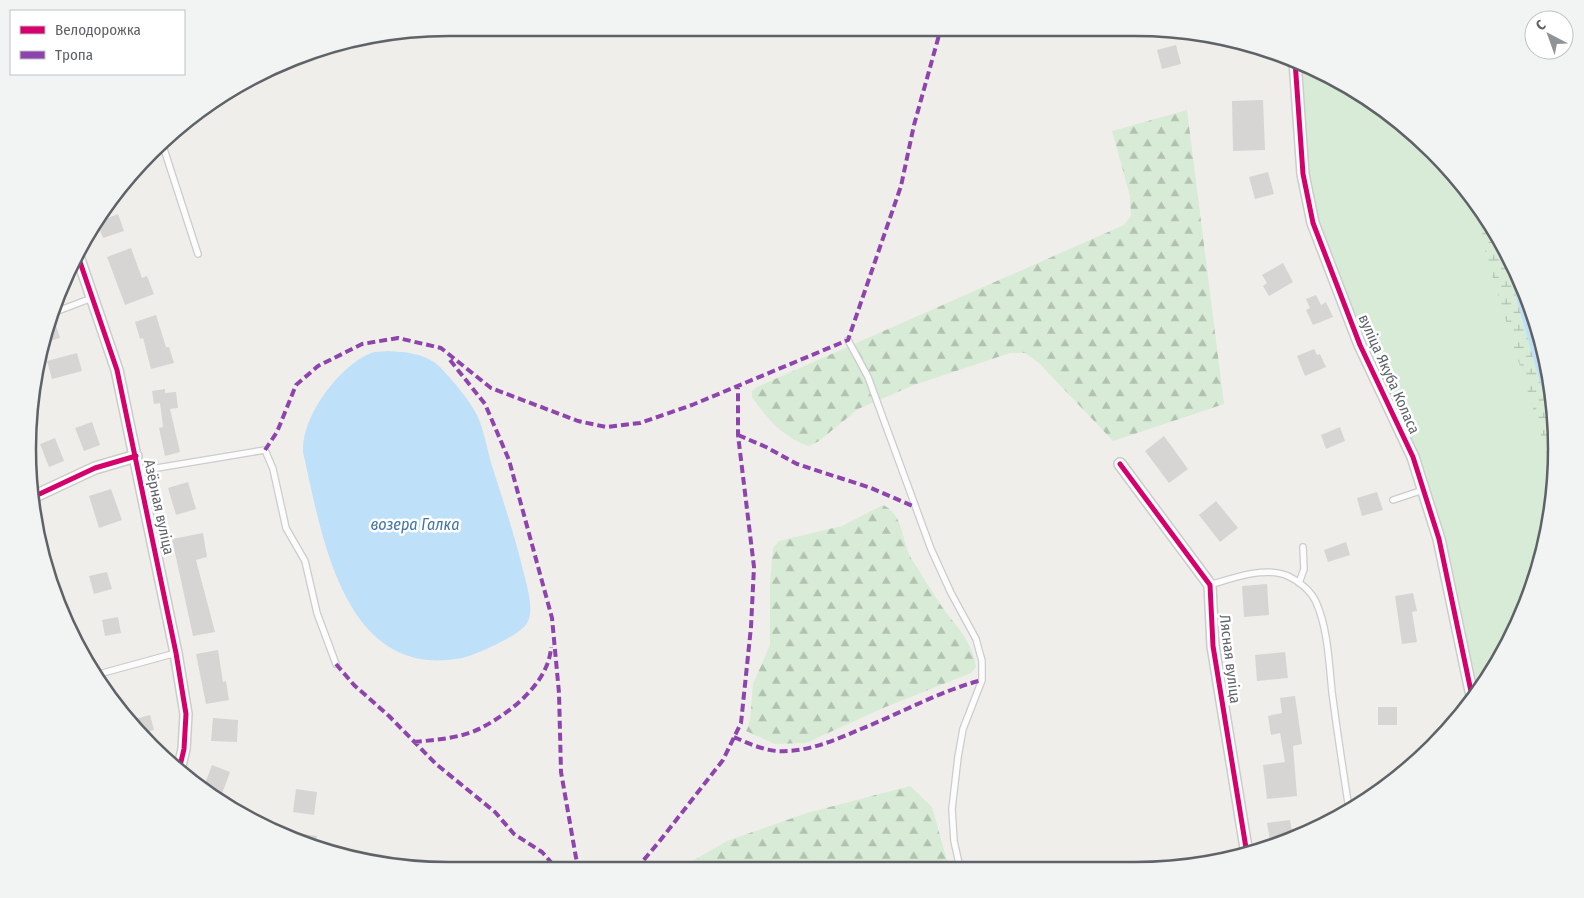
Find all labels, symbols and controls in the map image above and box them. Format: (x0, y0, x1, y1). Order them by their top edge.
legend (10, 10, 185, 75)
north arrow (1524, 10, 1574, 60)
text: С (1532, 16, 1550, 34)
text: Велодорожка (55, 21, 141, 39)
text: Тропа (55, 46, 93, 64)
street label: вуліца Якуба Коласа (1355, 311, 1423, 437)
street label: Азёрная вуліца (140, 458, 178, 556)
water label: возера Галка (371, 515, 459, 534)
street label: Лясная вуліца (1216, 613, 1244, 705)

